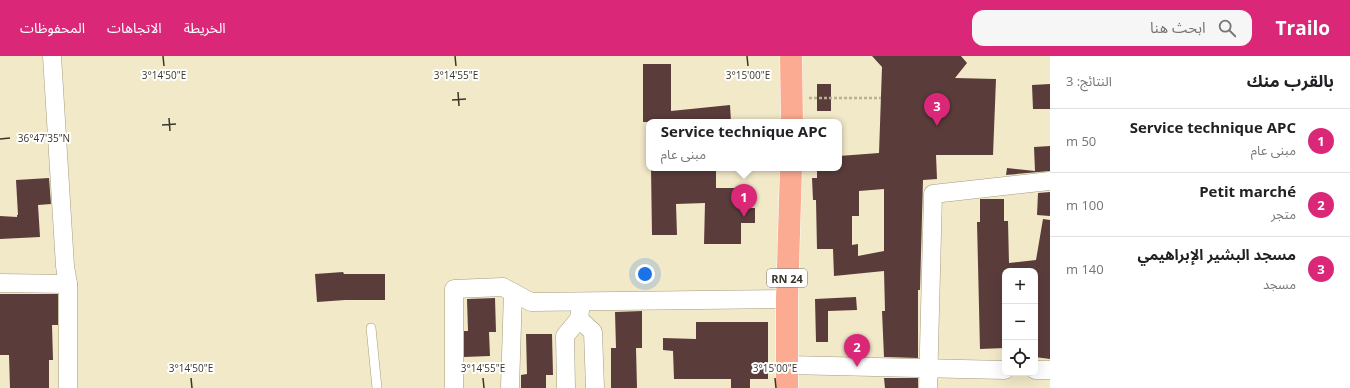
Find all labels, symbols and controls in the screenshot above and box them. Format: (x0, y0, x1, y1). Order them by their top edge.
search box (972, 10, 1252, 46)
text: Trailo (1276, 15, 1330, 41)
text: ابحث هنا (1150, 17, 1206, 37)
icon: search (1216, 17, 1238, 39)
text: المحفوظات (20, 18, 85, 37)
text: الاتجاهات (107, 18, 162, 37)
text: الخريطة (184, 18, 226, 37)
text: 3°14'50"E (142, 68, 186, 82)
text: 3°14'55"E (434, 68, 478, 82)
text: 3°15'00"E (726, 68, 770, 82)
text: بالقرب منك (1247, 69, 1334, 92)
text: النتائج: 3 (1066, 72, 1112, 90)
pin: 3 (924, 93, 950, 126)
text: Service technique APC (1130, 117, 1296, 137)
popup (646, 119, 842, 171)
text: Service technique APC (661, 121, 827, 141)
text: 36°47'35"N (18, 131, 70, 145)
text: 50 m (1066, 132, 1096, 150)
text: 1 (1317, 132, 1325, 150)
text: مبنى عام (1251, 141, 1296, 159)
text: مبنى عام (661, 145, 706, 163)
text: Petit marché (1199, 181, 1296, 201)
pin: 1 (731, 184, 757, 217)
text: 100 m (1066, 196, 1104, 214)
text: 2 (1317, 196, 1325, 214)
text: متجر (1271, 205, 1296, 223)
text: مسجد البشير الإبراهيمي (1137, 244, 1296, 264)
text: 140 m (1066, 260, 1104, 278)
text: 3 (1317, 260, 1325, 278)
your location (635, 264, 655, 284)
map controls (1002, 268, 1038, 376)
button: + (1002, 268, 1038, 304)
road number: RN 24 (767, 269, 807, 287)
text: مسجد (1263, 275, 1296, 293)
button: − (1002, 304, 1038, 340)
pin: 2 (844, 334, 870, 367)
button: locate (1002, 340, 1038, 376)
text: 3°14'50"E (169, 361, 213, 375)
text: 3°14'55"E (461, 361, 505, 375)
text: 3°15'00"E (753, 361, 797, 375)

